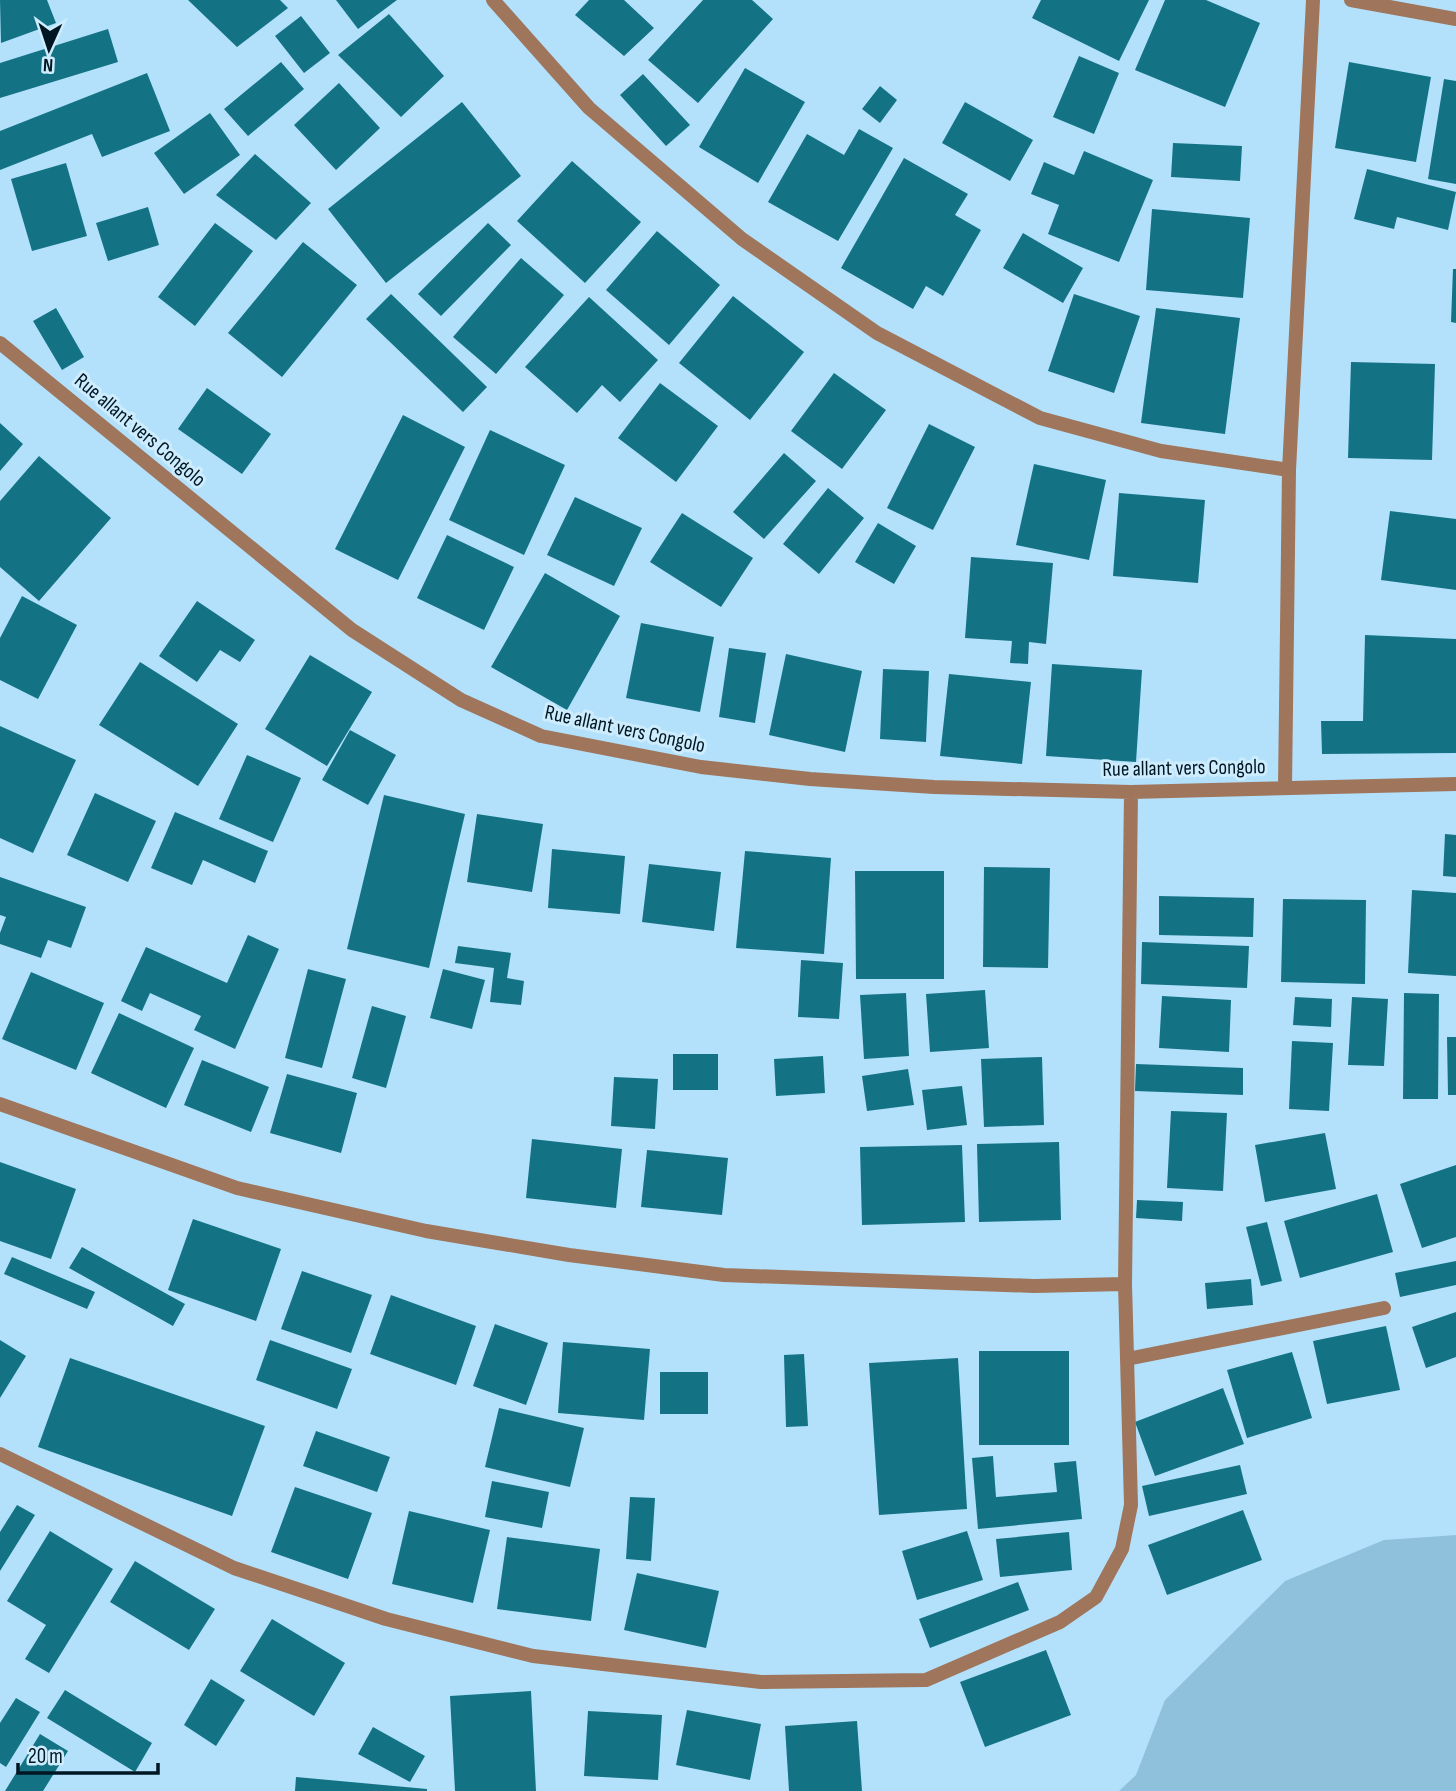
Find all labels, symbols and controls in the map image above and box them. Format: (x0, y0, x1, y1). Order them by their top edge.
north arrow (14, 14, 84, 84)
text: N (43, 53, 54, 76)
street label: Rue allant vers Congolo (69, 368, 211, 492)
street label: Rue allant vers Congolo (542, 700, 708, 758)
street label: Rue allant vers Congolo (1102, 754, 1266, 782)
scale bar (18, 1732, 158, 1776)
text: 20 m (28, 1744, 63, 1769)

